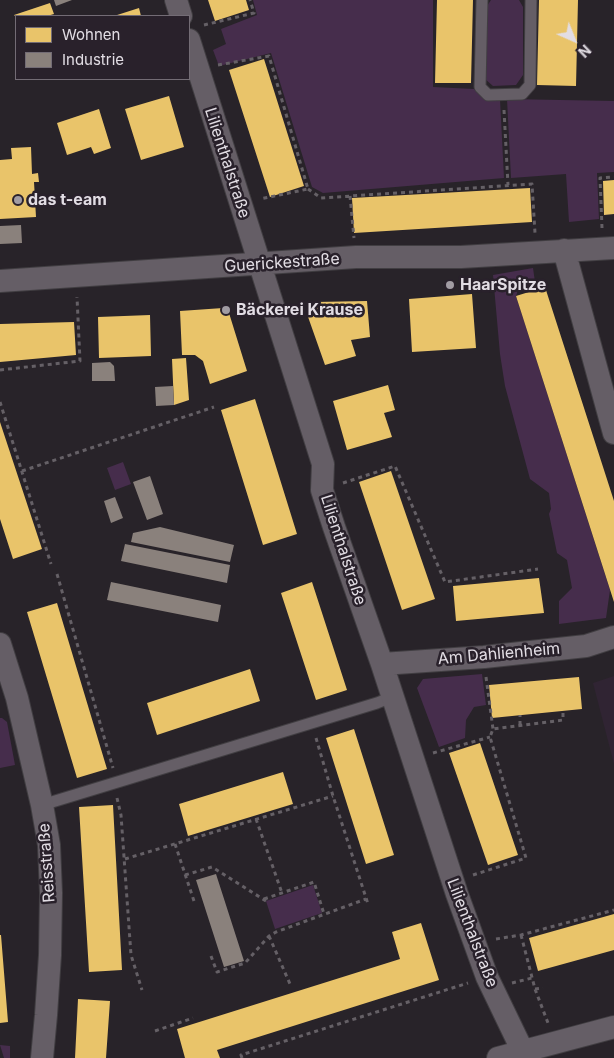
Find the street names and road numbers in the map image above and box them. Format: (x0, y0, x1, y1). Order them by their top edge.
street label: Lilienthalstraße (200, 105, 254, 221)
street label: Guerickestraße (224, 249, 340, 277)
street label: Lilienthalstraße (316, 492, 370, 608)
street label: Am Dahlienheim (437, 639, 561, 669)
street label: Reisstraße (35, 823, 59, 903)
street label: Lilienthalstraße (442, 876, 502, 990)

